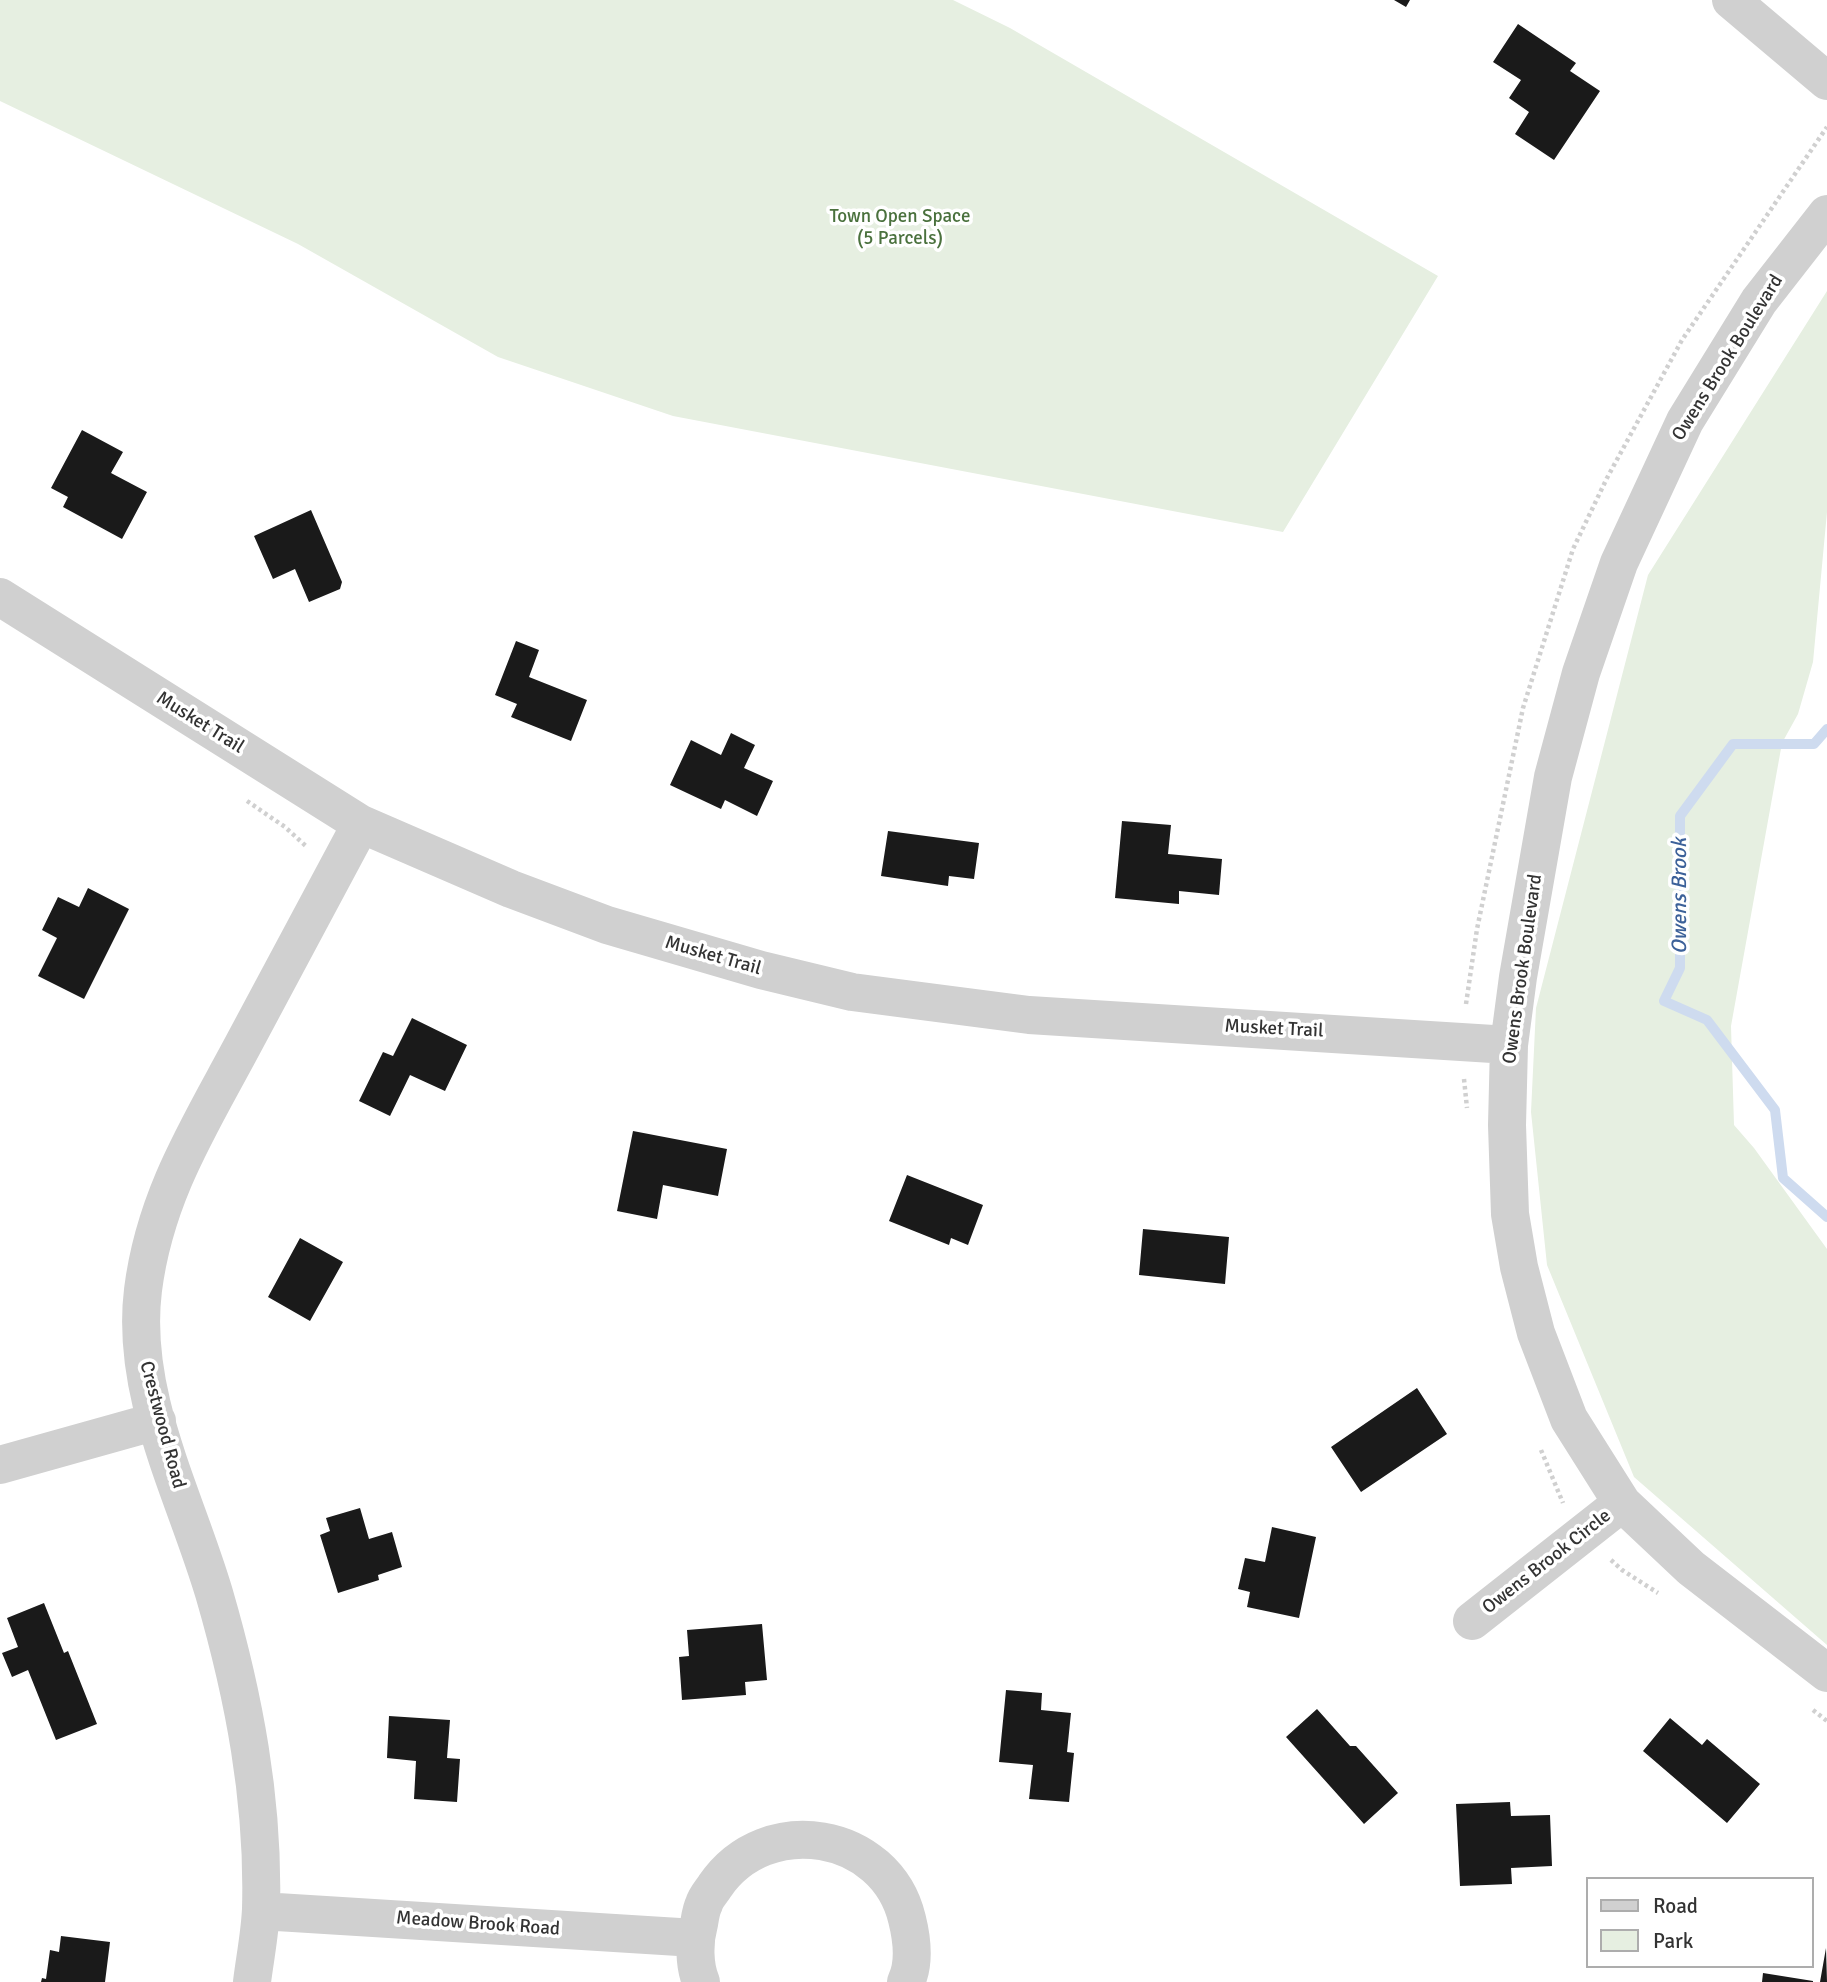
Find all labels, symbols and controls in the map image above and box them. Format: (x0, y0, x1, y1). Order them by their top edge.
park label: Town Open Space (5 Parcels) (830, 206, 970, 250)
street label: Owens Brook Boulevard (1668, 271, 1788, 445)
street label: Musket Trail (152, 687, 248, 759)
water label: Owens Brook (1667, 838, 1693, 954)
street label: Owens Brook Boulevard (1498, 873, 1548, 1065)
street label: Musket Trail (662, 931, 764, 981)
street label: Musket Trail (1224, 1015, 1324, 1043)
street label: Crestwood Road (134, 1359, 190, 1491)
street label: Owens Brook Circle (1478, 1505, 1616, 1619)
legend (1586, 1877, 1813, 1968)
text: Road (1653, 1893, 1698, 1919)
street label: Meadow Brook Road (395, 1907, 561, 1941)
text: Park (1653, 1928, 1693, 1954)

